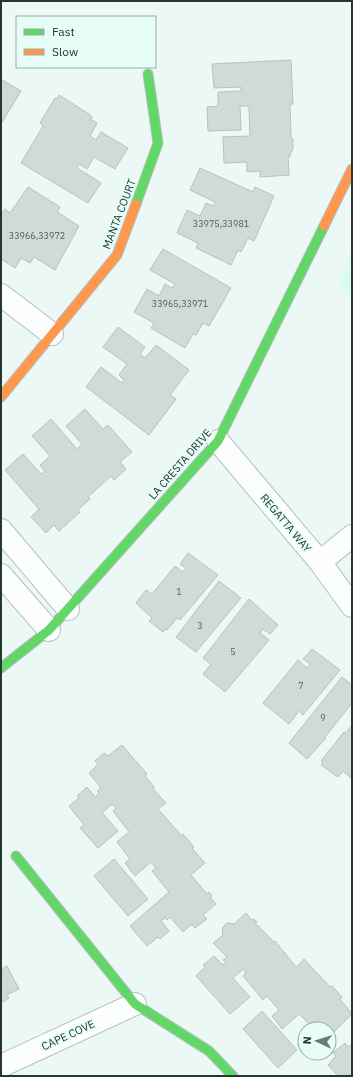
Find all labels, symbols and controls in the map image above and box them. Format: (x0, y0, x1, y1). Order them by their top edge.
legend (16, 16, 156, 68)
text: Fast (52, 24, 75, 39)
text: Slow (52, 44, 78, 59)
street label: MANTA COURT (99, 176, 139, 251)
house number: 33975,33981 (193, 218, 249, 229)
house number: 33966,33972 (9, 230, 65, 241)
house number: 33965,33971 (152, 298, 208, 309)
street label: LA CRESTA DRIVE (146, 426, 214, 502)
street label: REGATTA WAY (258, 491, 315, 555)
house number: 1 (176, 586, 182, 597)
house number: 3 (197, 620, 203, 631)
house number: 5 (230, 646, 236, 657)
house number: 7 (298, 680, 304, 691)
house number: 9 (320, 712, 326, 723)
street label: CAPE COVE (39, 1017, 97, 1053)
north arrow (297, 1021, 337, 1061)
text: N (300, 1036, 314, 1045)

